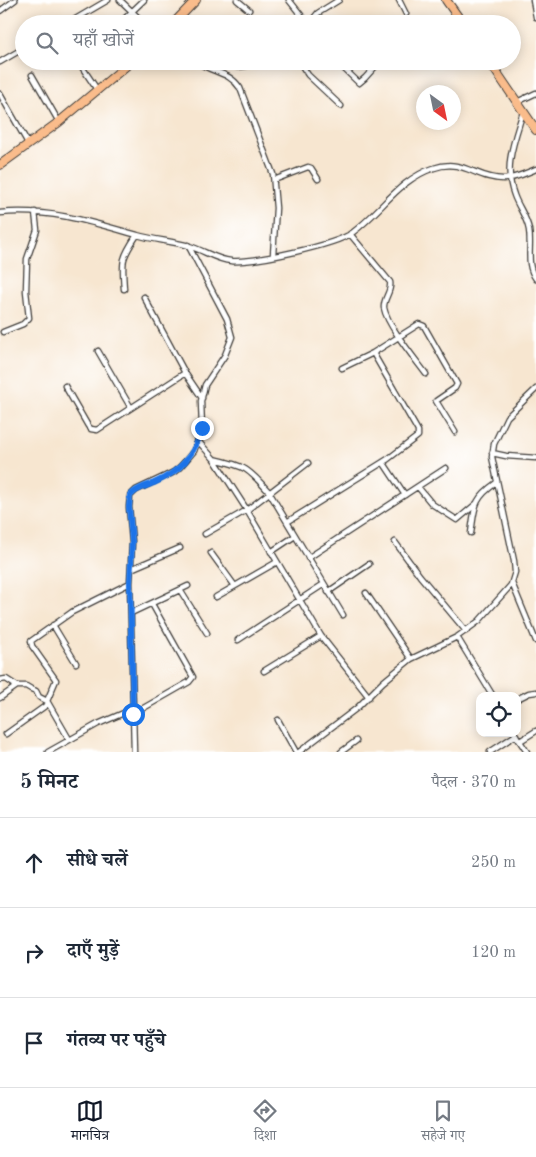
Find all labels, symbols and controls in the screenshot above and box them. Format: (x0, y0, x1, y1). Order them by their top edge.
search box (15, 15, 521, 70)
icon: search (33, 29, 61, 57)
text: यहाँ खोजें (73, 32, 134, 51)
north arrow (416, 85, 461, 130)
route end (191, 417, 214, 440)
map controls (476, 692, 521, 737)
button: locate (476, 692, 521, 737)
route start (122, 703, 145, 726)
text: 5 मिनट (20, 772, 78, 793)
text: पैदल · 370 m (431, 775, 516, 791)
icon: ahead (20, 849, 48, 877)
text: सीधे चलें (67, 852, 127, 871)
text: 250 m (471, 855, 516, 871)
icon: right (20, 939, 48, 967)
text: दाएँ मुड़ें (67, 942, 119, 961)
text: 120 m (471, 945, 516, 961)
icon: arrive (20, 1029, 48, 1057)
text: गंतव्य पर पहुँचे (67, 1032, 166, 1051)
tab: मानचित्र (71, 1097, 109, 1149)
tab: दिशा (251, 1097, 279, 1149)
tab: सहेजे गए (421, 1097, 465, 1149)

